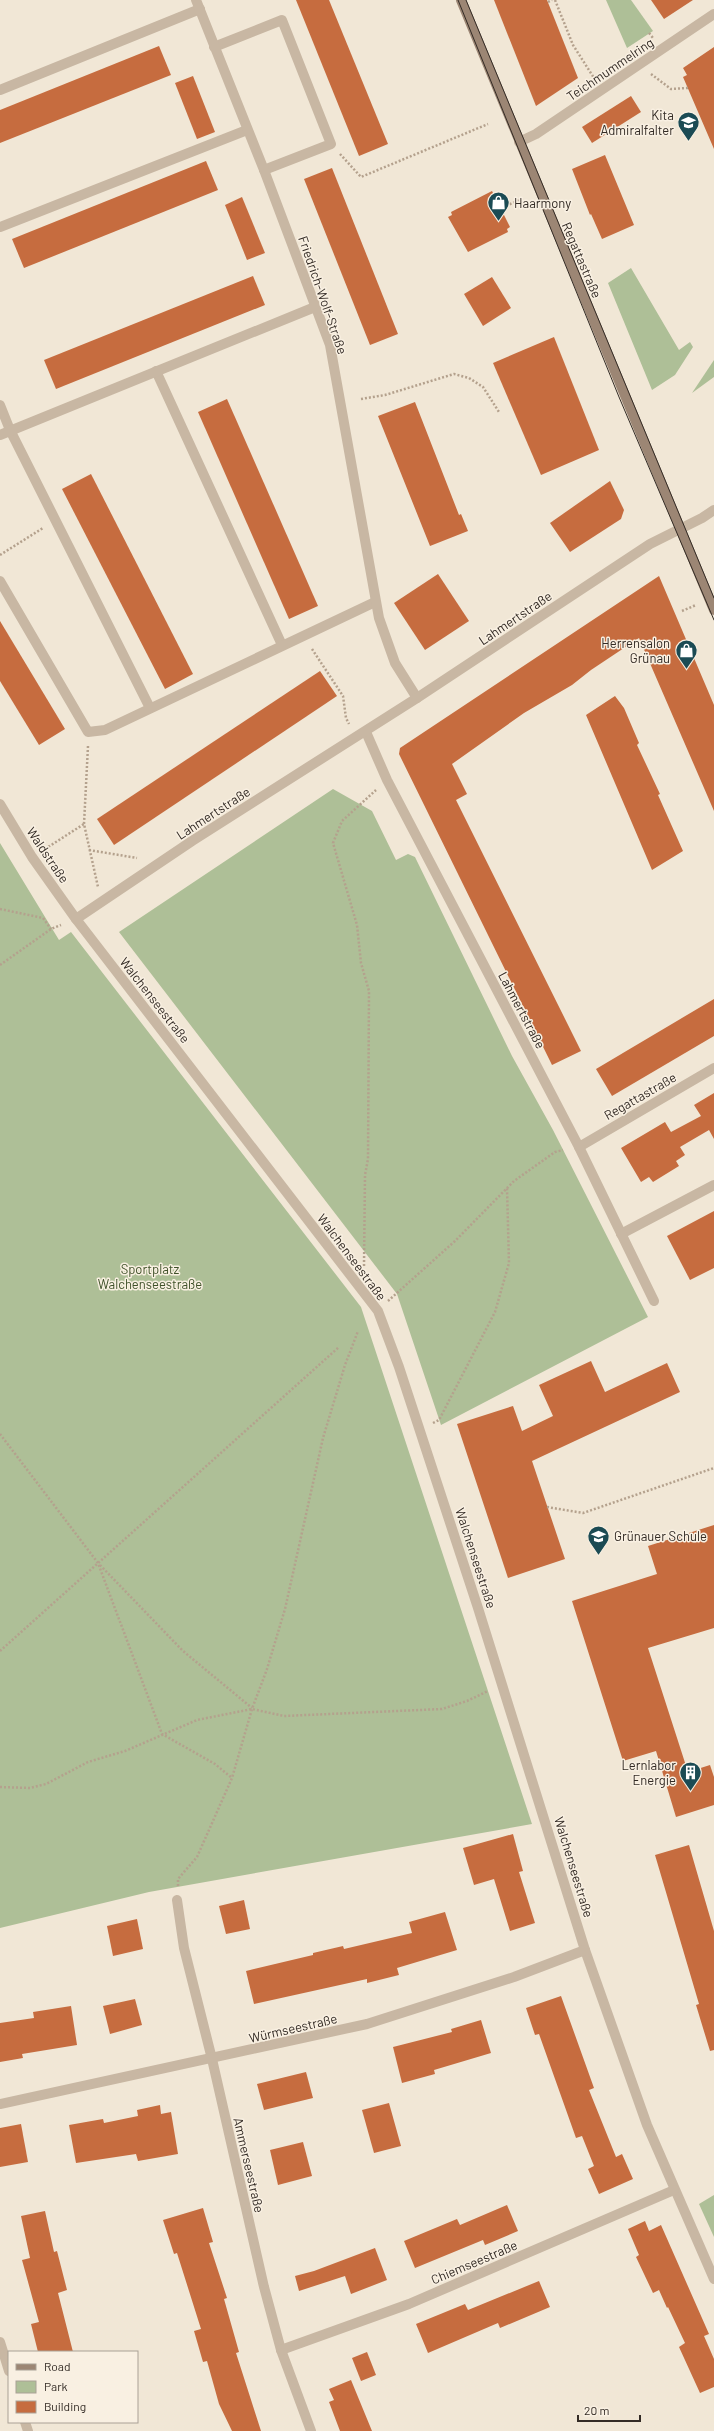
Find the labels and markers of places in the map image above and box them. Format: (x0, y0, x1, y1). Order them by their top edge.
place label: Kita Admiralfalter (601, 107, 674, 138)
school or university icon: Kita Admiralfalter (676, 109, 702, 142)
shop icon: Haarmony (485, 190, 511, 223)
place label: Haarmony (514, 195, 571, 211)
place label: Herrensalon Grünau (601, 635, 670, 666)
shop icon: Herrensalon Grünau (673, 637, 699, 670)
school or university icon: Grünauer Schule (586, 1523, 612, 1556)
place label: Grünauer Schule (614, 1528, 707, 1544)
place label: Lernlabor Energie (621, 1757, 676, 1788)
building icon: Lernlabor Energie (678, 1759, 704, 1792)

